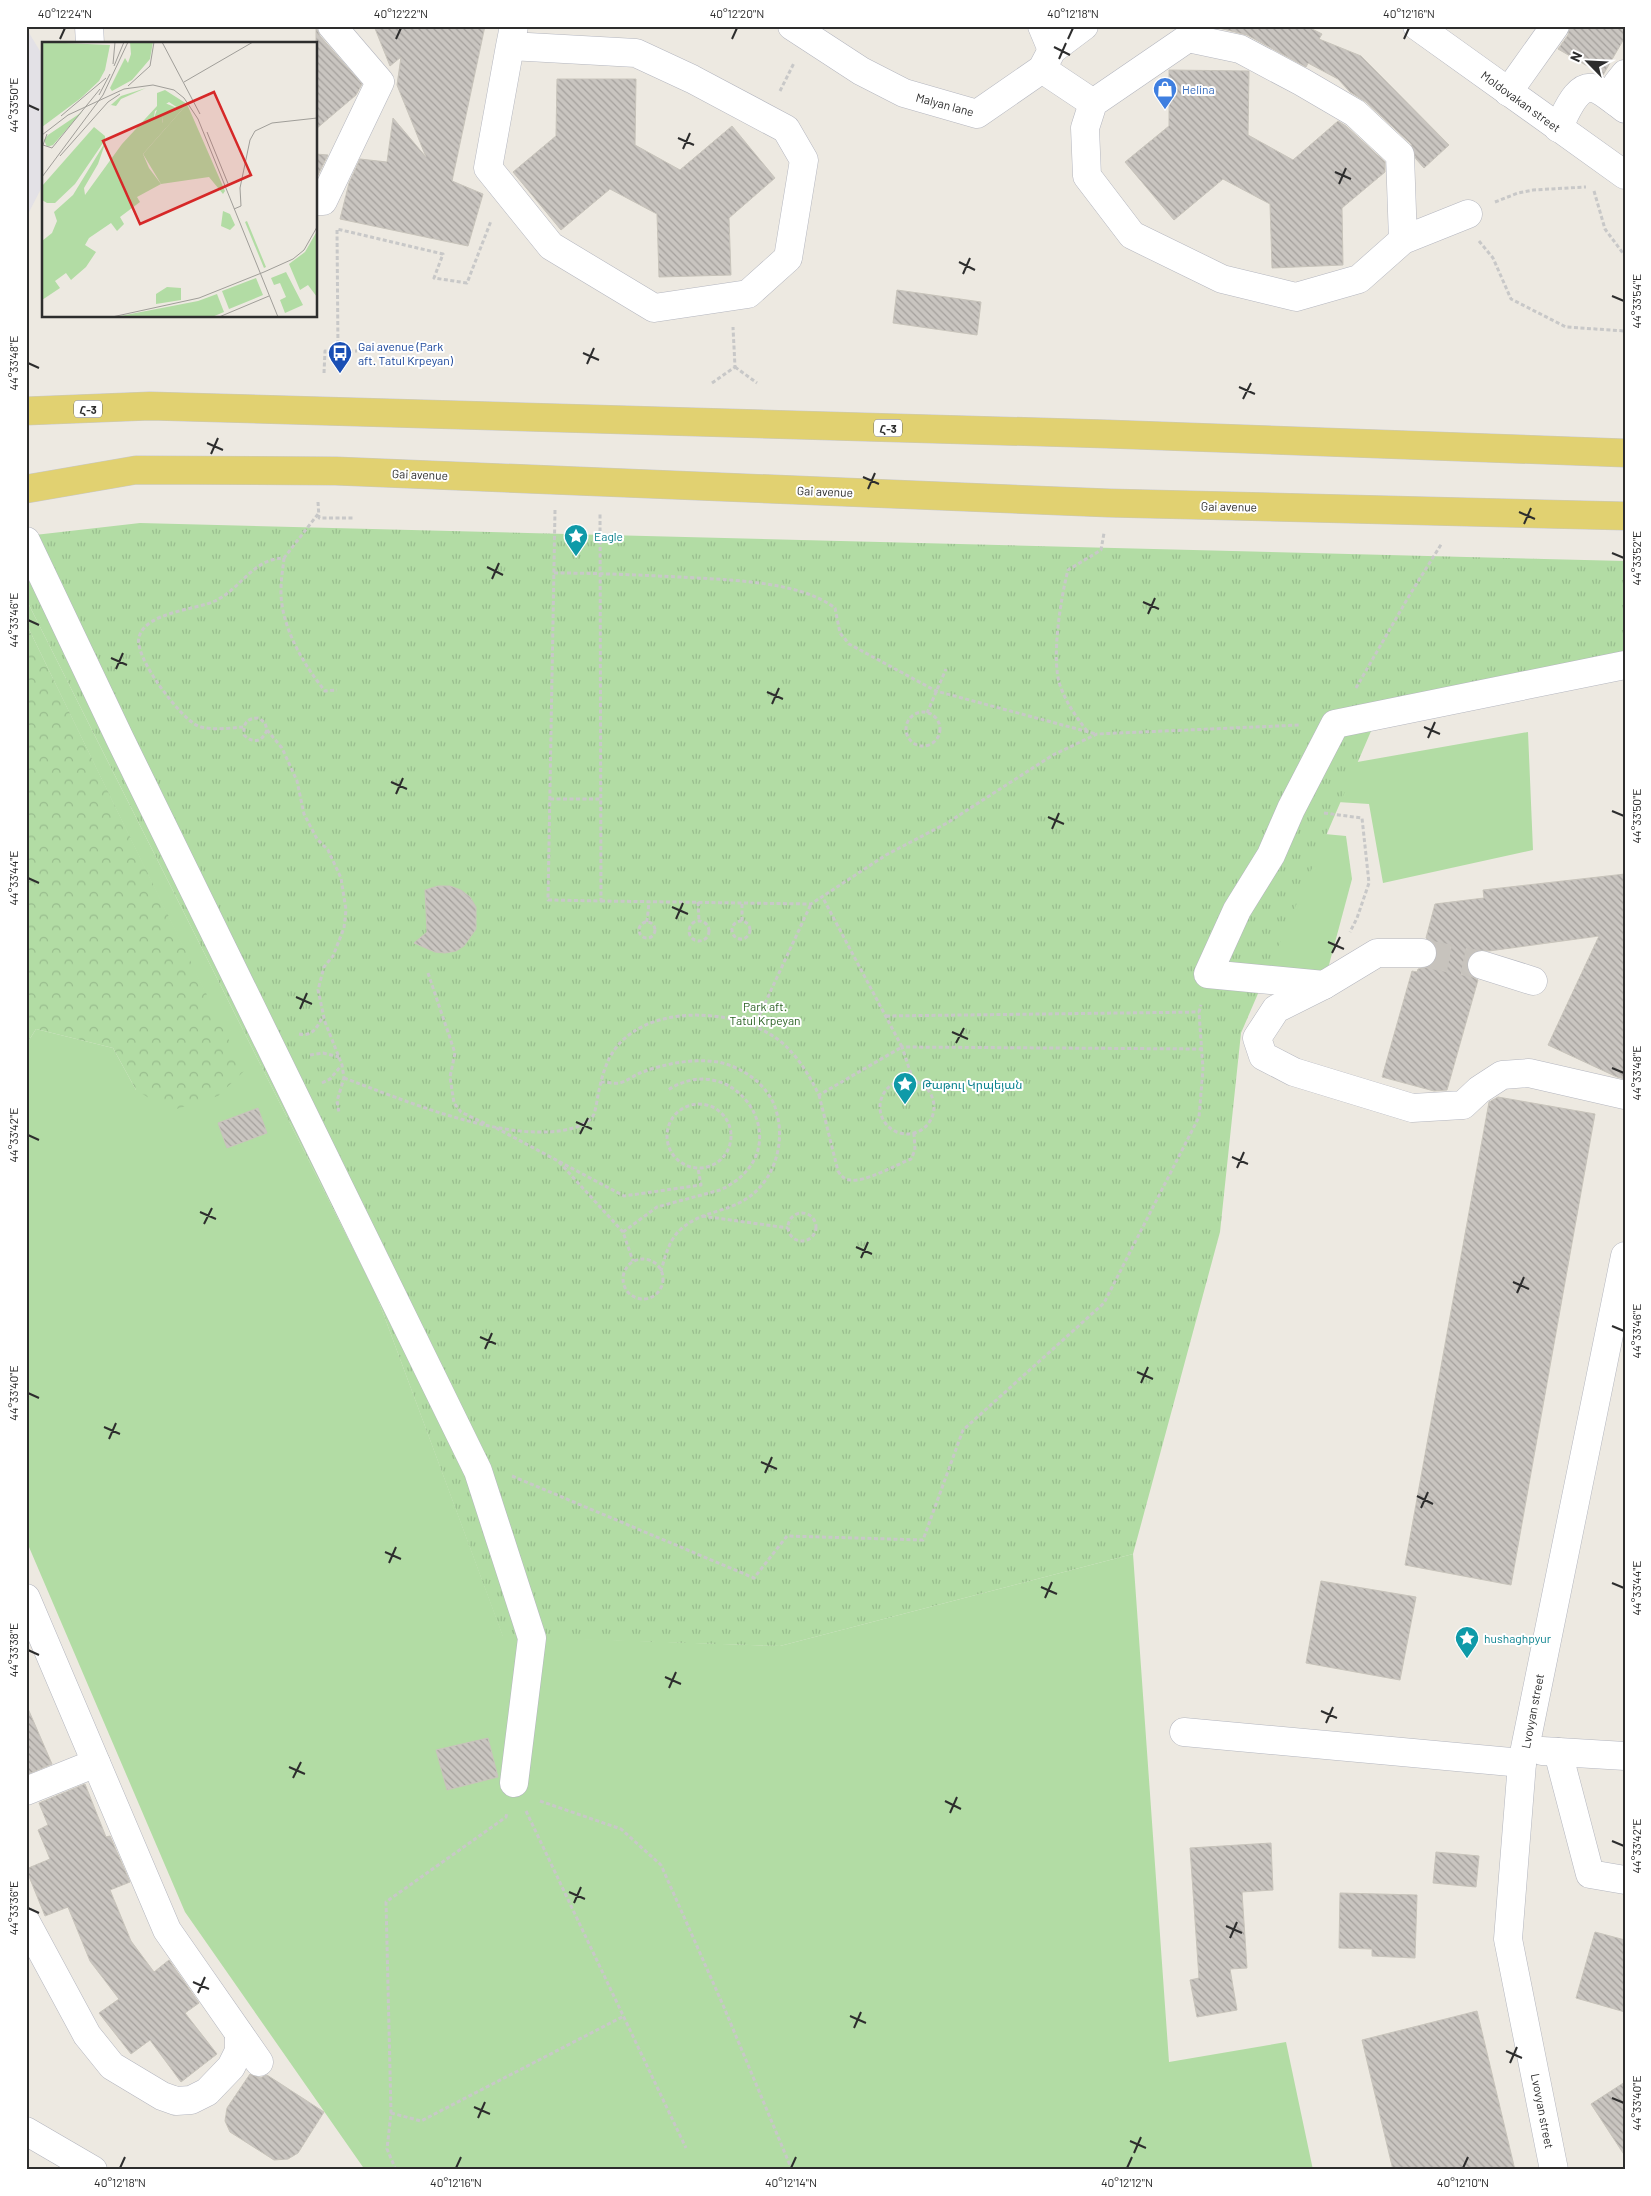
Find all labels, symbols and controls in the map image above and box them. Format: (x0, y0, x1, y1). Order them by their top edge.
text: 40°12'24"N (38, 6, 92, 20)
text: 40°12'22"N (374, 6, 428, 20)
text: 40°12'20"N (710, 6, 764, 20)
text: 40°12'18"N (1047, 6, 1099, 20)
text: 40°12'16"N (1383, 6, 1435, 20)
north arrow (1564, 38, 1614, 88)
inset map (42, 42, 318, 318)
text: N (1566, 49, 1585, 64)
street label: Moldovakan street (1479, 67, 1563, 135)
shop icon: Helina (1152, 76, 1178, 110)
text: 44°33'50"E (6, 77, 20, 133)
place label: Helina (1182, 82, 1215, 96)
street label: Malyan lane (914, 90, 976, 118)
text: 44°33'54"E (1629, 274, 1643, 328)
text: 44°33'48"E (6, 336, 20, 390)
place label: Gai avenue (Park aft. Tatul Krpeyan) (358, 339, 454, 367)
bus stop icon: Gai avenue (Park aft. Tatul Krpeyan) (327, 340, 353, 374)
road number: Հ-3 (74, 400, 102, 418)
road number: Հ-3 (874, 419, 902, 436)
street label: Gai avenue (392, 466, 448, 482)
street label: Gai avenue (797, 483, 853, 499)
street label: Gai avenue (1201, 499, 1257, 513)
place icon: Eagle (563, 523, 589, 557)
place label: Eagle (594, 529, 623, 543)
text: 44°33'52"E (1629, 531, 1643, 585)
text: 44°33'46"E (6, 593, 20, 647)
text: 44°33'50"E (1629, 788, 1643, 844)
text: 44°33'44"E (6, 850, 20, 906)
park label: Park aft. Tatul Krpeyan (729, 999, 801, 1027)
text: 44°33'48"E (1629, 1046, 1643, 1100)
place icon: Թաթուլ Կրպեյան (892, 1071, 918, 1105)
place label: Թաթուլ Կրպեյան (922, 1077, 1023, 1092)
text: 44°33'42"E (6, 1107, 20, 1163)
text: 44°33'46"E (1629, 1304, 1643, 1358)
text: 44°33'40"E (6, 1365, 20, 1421)
text: 44°33'44"E (1629, 1560, 1643, 1616)
text: 44°33'38"E (6, 1623, 20, 1677)
place icon: hushaghpyur (1454, 1625, 1480, 1659)
place label: hushaghpyur (1484, 1631, 1552, 1645)
street label: Lvovyan street (1518, 1672, 1546, 1750)
text: 44°33'42"E (1629, 1818, 1643, 1874)
text: 44°33'36"E (6, 1881, 20, 1935)
street label: Lvovyan street (1529, 2072, 1557, 2150)
text: 44°33'40"E (1629, 2075, 1643, 2131)
text: 40°12'18"N (94, 2175, 146, 2189)
text: 40°12'16"N (430, 2175, 482, 2189)
text: 40°12'14"N (765, 2175, 817, 2189)
text: 40°12'12"N (1101, 2175, 1153, 2189)
text: 40°12'10"N (1437, 2175, 1489, 2189)

